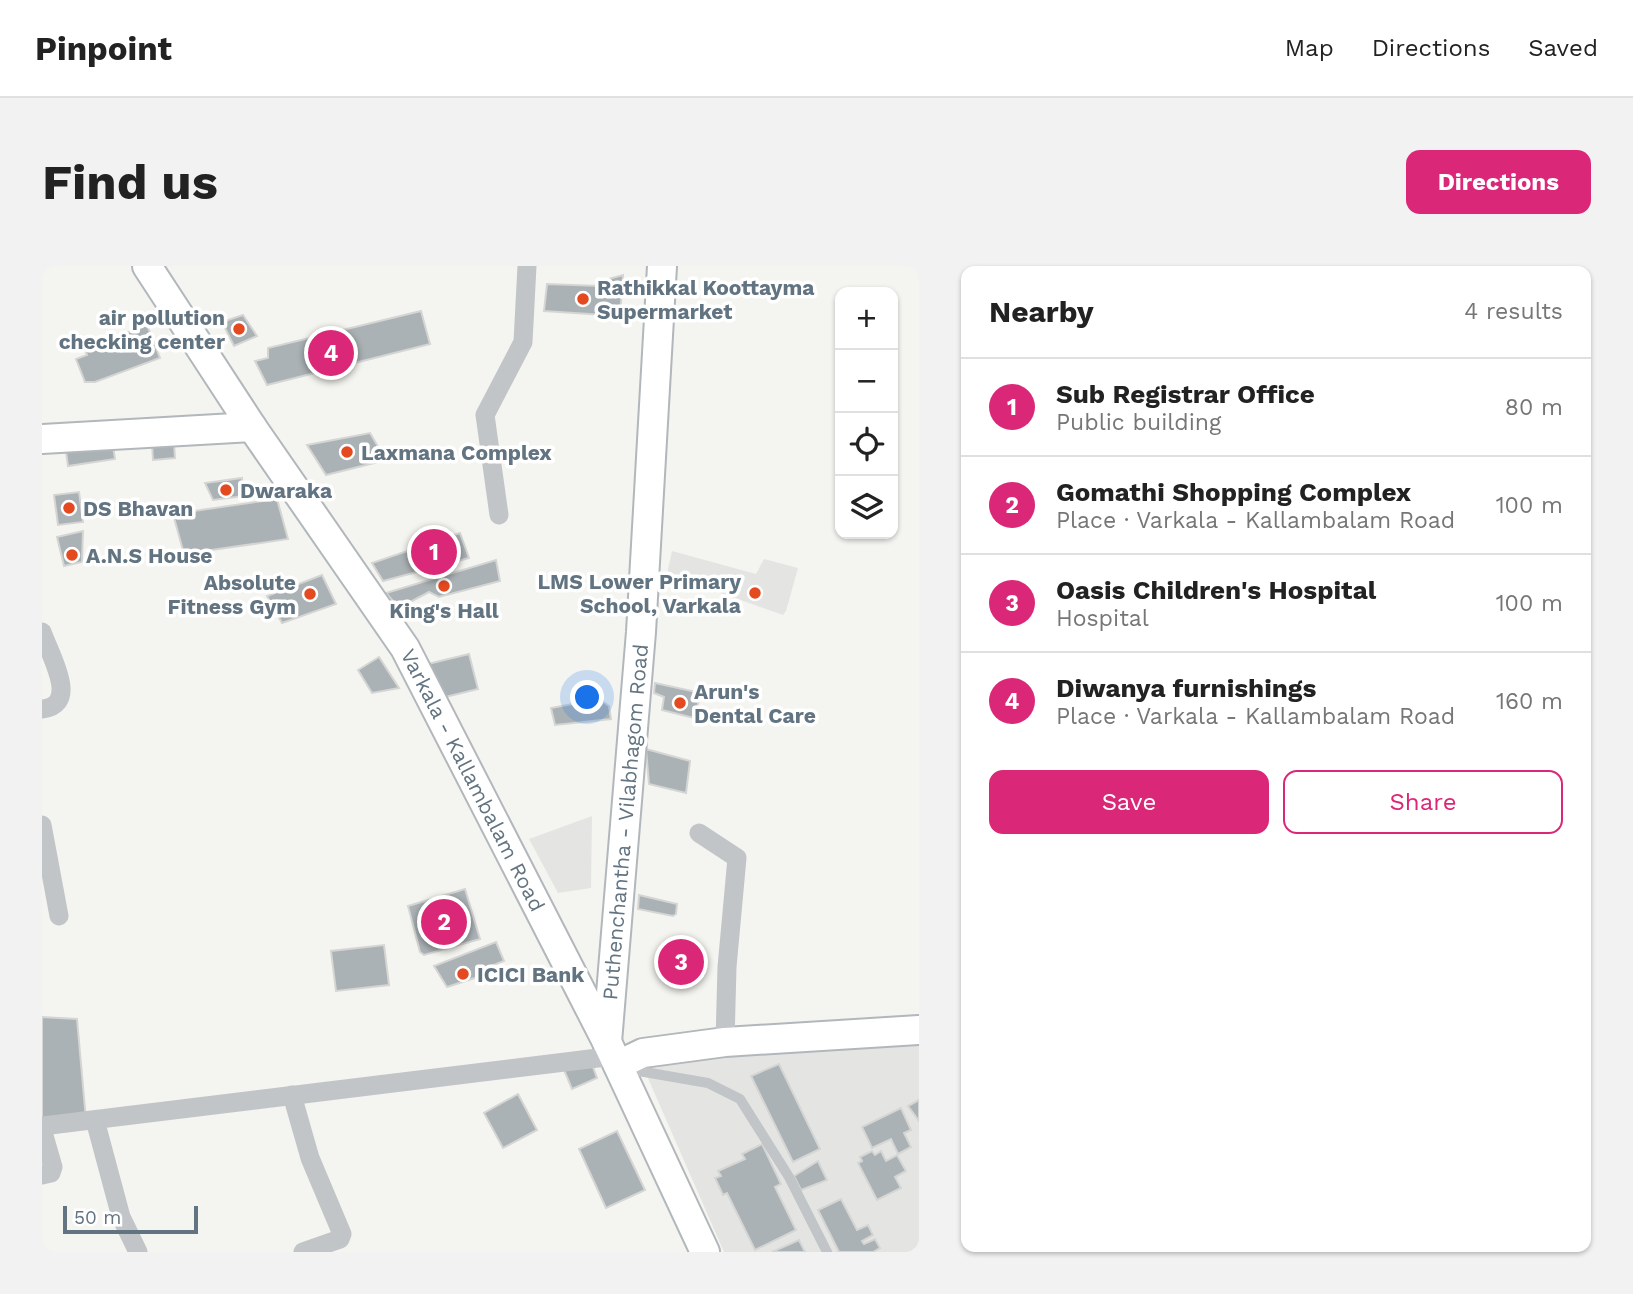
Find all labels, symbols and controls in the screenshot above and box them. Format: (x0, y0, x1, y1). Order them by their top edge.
text: Pinpoint (35, 29, 172, 68)
text: Map (1285, 34, 1334, 62)
text: Directions (1372, 34, 1490, 62)
text: Saved (1528, 34, 1598, 62)
button: Directions (1406, 150, 1591, 214)
text: Find us (42, 153, 218, 211)
place label: Rathikkal Koottayma Supermarket (597, 275, 815, 324)
map controls (835, 287, 898, 539)
button: + (835, 287, 898, 350)
marker: Rathikkal Koottayma Supermarket (575, 291, 591, 307)
text: Nearby (989, 294, 1094, 329)
text: 4 results (1464, 298, 1563, 325)
place label: air pollution checking center (59, 305, 225, 354)
marker: air pollution checking center (231, 321, 247, 337)
pin: 4 (308, 327, 354, 379)
button: − (835, 350, 898, 413)
text: Sub Registrar Office (1056, 379, 1315, 409)
text: 1 (1007, 394, 1017, 421)
text: 80 m (1505, 394, 1563, 421)
text: Public building (1056, 409, 1221, 436)
button: locate (835, 413, 898, 476)
place label: Laxmana Complex (361, 440, 552, 465)
marker: Laxmana Complex (339, 444, 355, 460)
button: layers (835, 476, 898, 539)
text: Gomathi Shopping Complex (1056, 477, 1411, 507)
place label: Dwaraka (240, 478, 333, 503)
marker: Dwaraka (218, 482, 234, 498)
text: 2 (1005, 492, 1019, 519)
text: 100 m (1496, 492, 1563, 519)
place label: DS Bhavan (83, 496, 193, 521)
marker: DS Bhavan (61, 500, 77, 516)
text: Place · Varkala - Kallambalam Road (1056, 507, 1455, 534)
pin: 1 (411, 526, 457, 578)
place label: A.N.S House (86, 543, 212, 568)
marker: A.N.S House (64, 547, 80, 563)
place label: LMS Lower Primary School, Varkala (537, 569, 742, 618)
place label: Absolute Fitness Gym (168, 570, 296, 619)
text: Oasis Children's Hospital (1056, 575, 1376, 605)
marker: King's Hall (436, 578, 452, 594)
marker: LMS Lower Primary School, Varkala (747, 585, 763, 601)
marker: Absolute Fitness Gym (302, 586, 318, 602)
text: 3 (1005, 590, 1019, 617)
text: 100 m (1496, 590, 1563, 617)
place label: King's Hall (389, 598, 499, 623)
text: Hospital (1056, 605, 1149, 632)
street label: Puthenchantha - Vilabhagom Road (597, 643, 653, 1001)
street label: Varkala - Kallambalam Road (396, 645, 550, 915)
text: Diwanya furnishings (1056, 673, 1316, 703)
place label: Arun's Dental Care (694, 679, 816, 728)
your location (570, 680, 604, 714)
text: 4 (1005, 688, 1019, 715)
text: 160 m (1496, 688, 1563, 715)
marker: Arun's Dental Care (672, 695, 688, 711)
text: Place · Varkala - Kallambalam Road (1056, 703, 1455, 730)
button: Save (989, 770, 1269, 834)
button: Share (1283, 770, 1563, 834)
pin: 2 (421, 896, 467, 948)
pin: 3 (658, 936, 704, 988)
place label: ICICI Bank (477, 962, 585, 987)
marker: ICICI Bank (455, 966, 471, 982)
scale bar (63, 1203, 198, 1235)
text: 50 m (74, 1206, 121, 1229)

